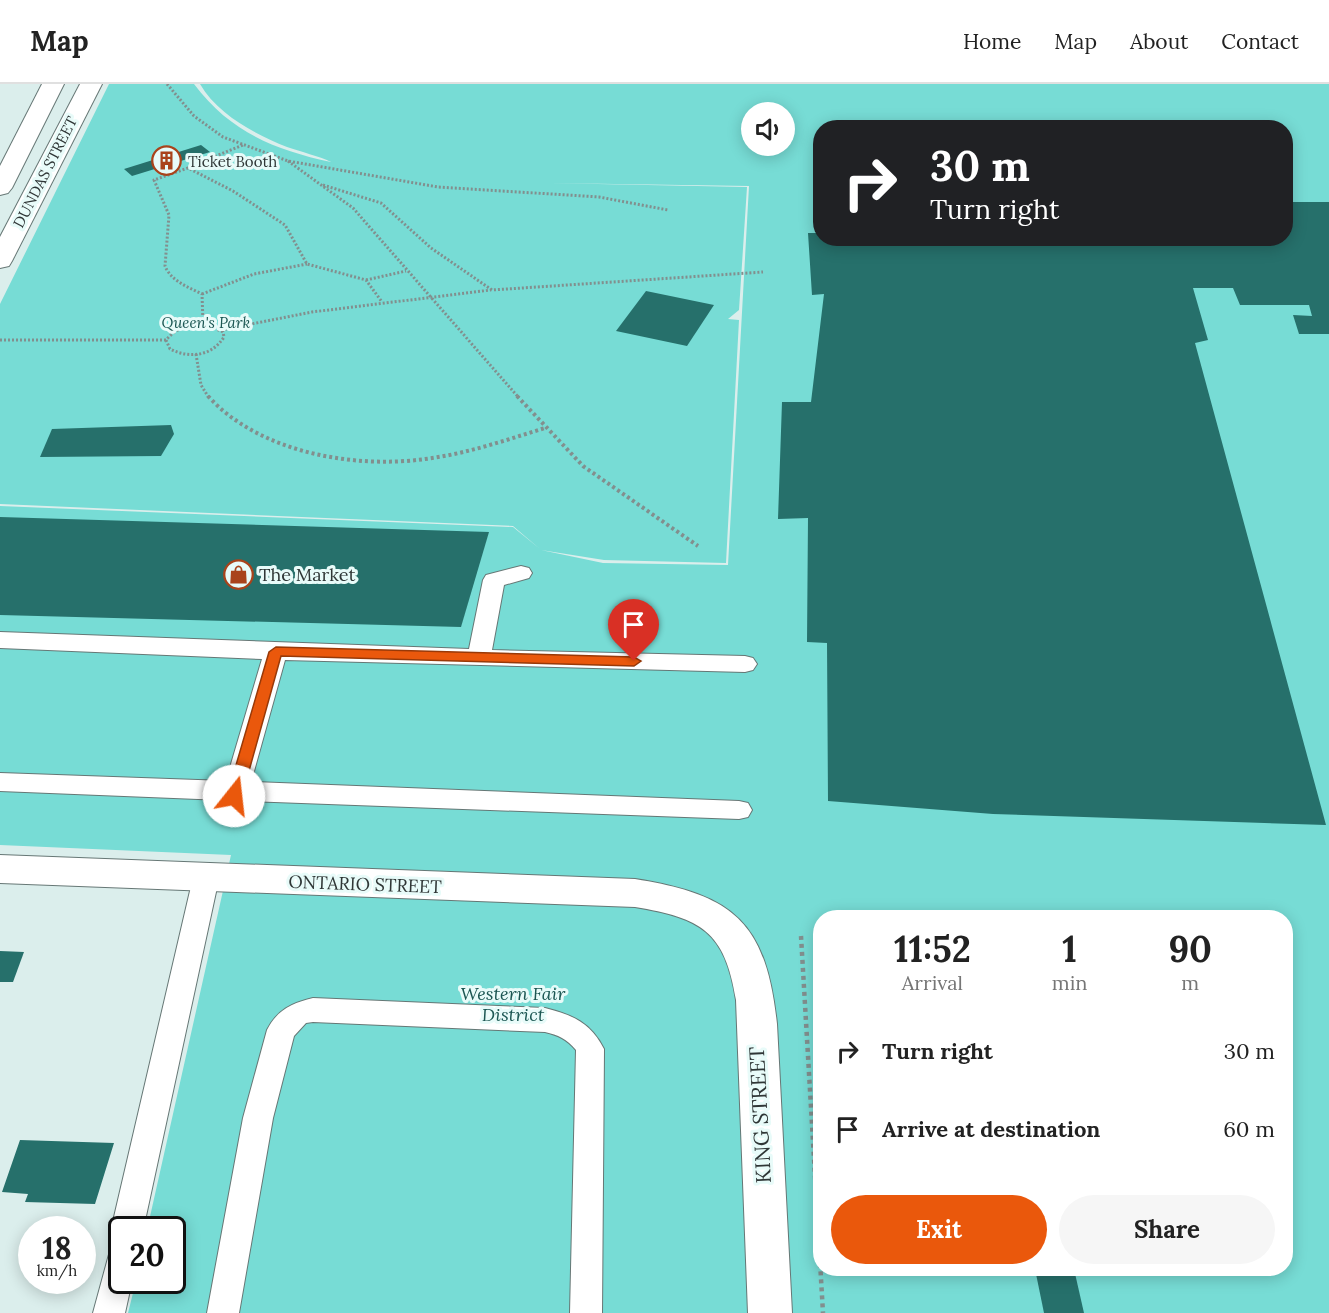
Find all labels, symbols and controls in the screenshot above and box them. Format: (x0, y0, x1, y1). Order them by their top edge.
text: Map (30, 23, 89, 59)
text: Home (963, 28, 1021, 55)
text: Map (1054, 28, 1097, 55)
text: About (1130, 28, 1188, 55)
text: Contact (1221, 28, 1299, 55)
map controls (741, 102, 795, 156)
button: sound (741, 102, 795, 156)
street label: DUNDAS STREET (9, 113, 81, 231)
text: 30 m (930, 139, 1030, 193)
icon: right (831, 144, 909, 222)
building icon: Ticket Booth (151, 145, 183, 177)
place label: Ticket Booth (188, 152, 277, 171)
text: Turn right (930, 192, 1059, 226)
park label: Queen's Park (162, 313, 251, 332)
shop icon: The Market (222, 558, 254, 590)
place label: The Market (259, 563, 355, 586)
pin (608, 599, 659, 661)
icon: arrive (617, 608, 650, 641)
position arrow (202, 764, 266, 828)
street label: ONTARIO STREET (288, 870, 443, 898)
text: 11:52 (894, 926, 971, 972)
text: 1 (1062, 926, 1077, 972)
text: 90 (1168, 926, 1212, 972)
text: Arrival (902, 970, 963, 995)
text: min (1052, 970, 1087, 995)
text: m (1181, 970, 1199, 995)
park label: Western Fair District (460, 982, 566, 1026)
icon: right (831, 1035, 864, 1068)
text: Turn right (882, 1037, 993, 1065)
text: 30 m (1224, 1037, 1275, 1065)
street label: KING STREET (743, 1046, 777, 1184)
icon: arrive (831, 1113, 864, 1146)
text: Arrive at destination (882, 1115, 1100, 1143)
text: 60 m (1223, 1115, 1275, 1143)
button: Exit (831, 1195, 1047, 1264)
button: Share (1059, 1195, 1275, 1264)
speed limit sign: 20 (108, 1216, 186, 1294)
text: 18 (42, 1229, 72, 1267)
text: km/h (37, 1261, 77, 1280)

